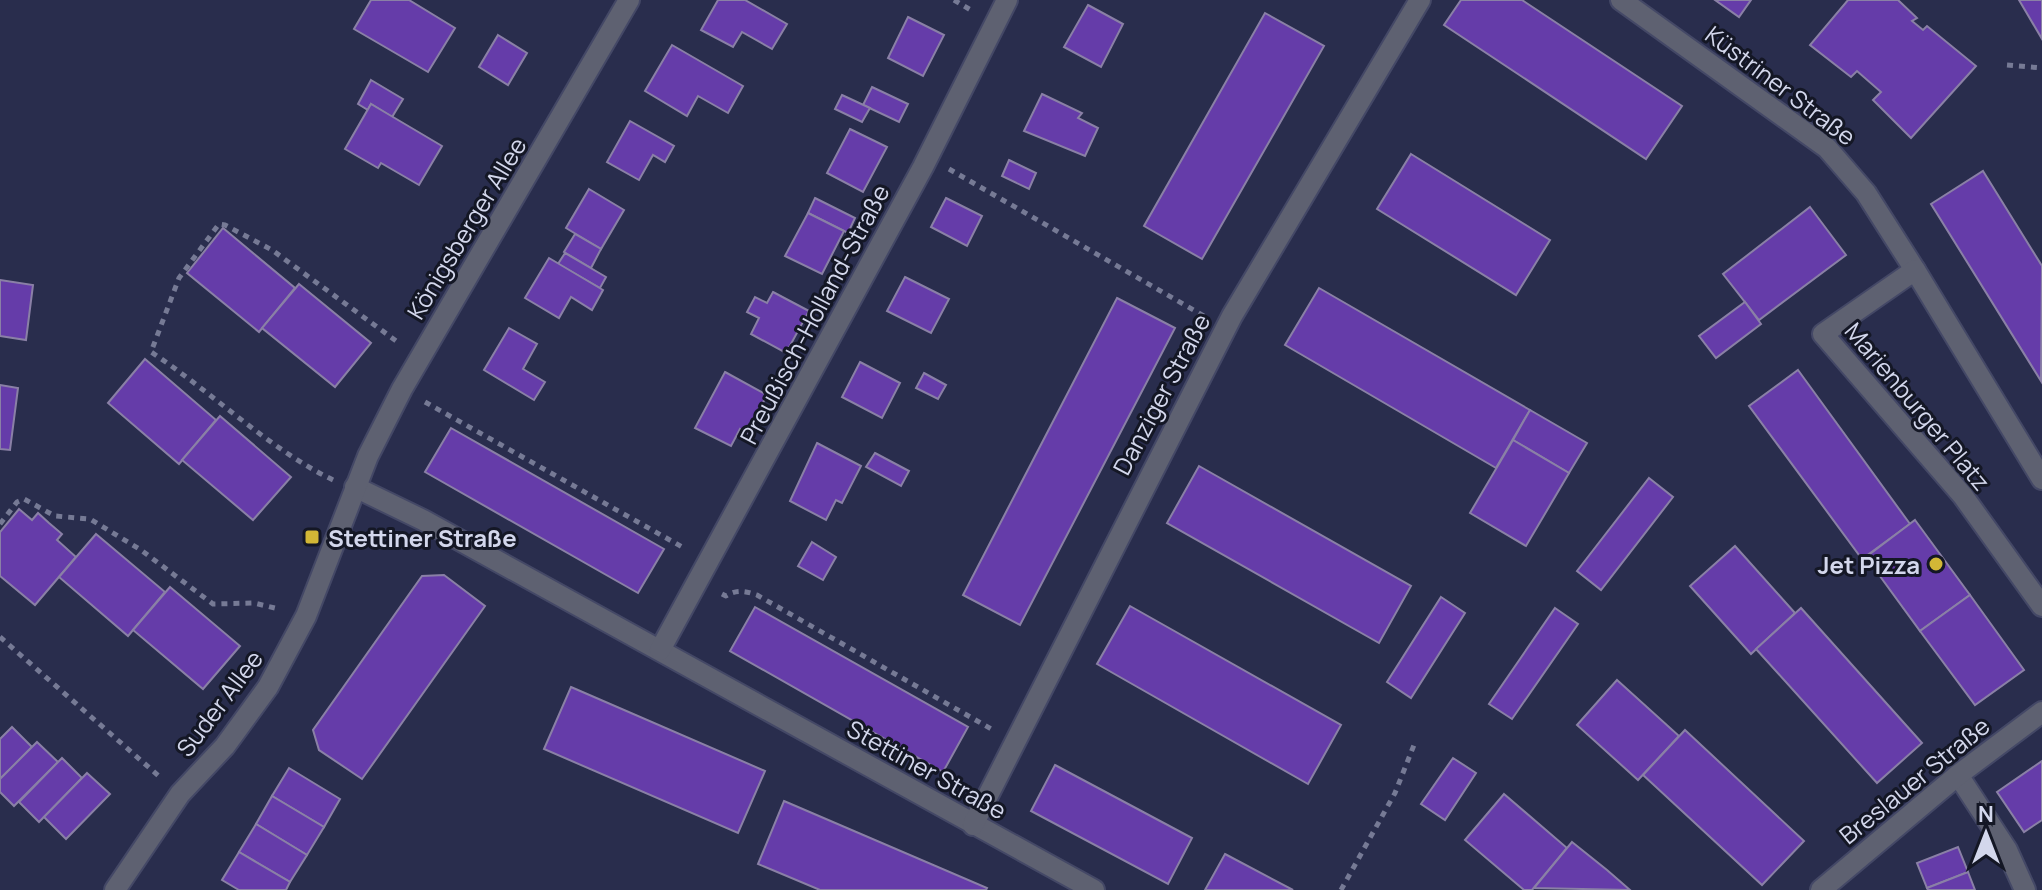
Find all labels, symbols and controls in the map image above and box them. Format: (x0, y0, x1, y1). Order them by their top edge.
street label: Küstriner Straße (1699, 18, 1863, 152)
street label: Königsberger Allee (399, 131, 533, 325)
street label: Preußisch-Holland-Straße (732, 179, 896, 449)
street label: Danziger Straße (1105, 308, 1217, 480)
street label: Marienburger Platz (1838, 315, 1998, 497)
place label: Stettiner Straße (328, 521, 517, 554)
marker: Stettiner Straße (303, 528, 321, 546)
place label: Jet Pizza (1818, 548, 1920, 581)
marker: Jet Pizza (1927, 555, 1945, 573)
street label: Suder Allee (168, 643, 270, 763)
street label: Breslauer Straße (1832, 709, 1996, 851)
street label: Stettiner Straße (841, 712, 1013, 826)
north arrow (1946, 794, 2026, 874)
text: N (1978, 799, 1994, 829)

